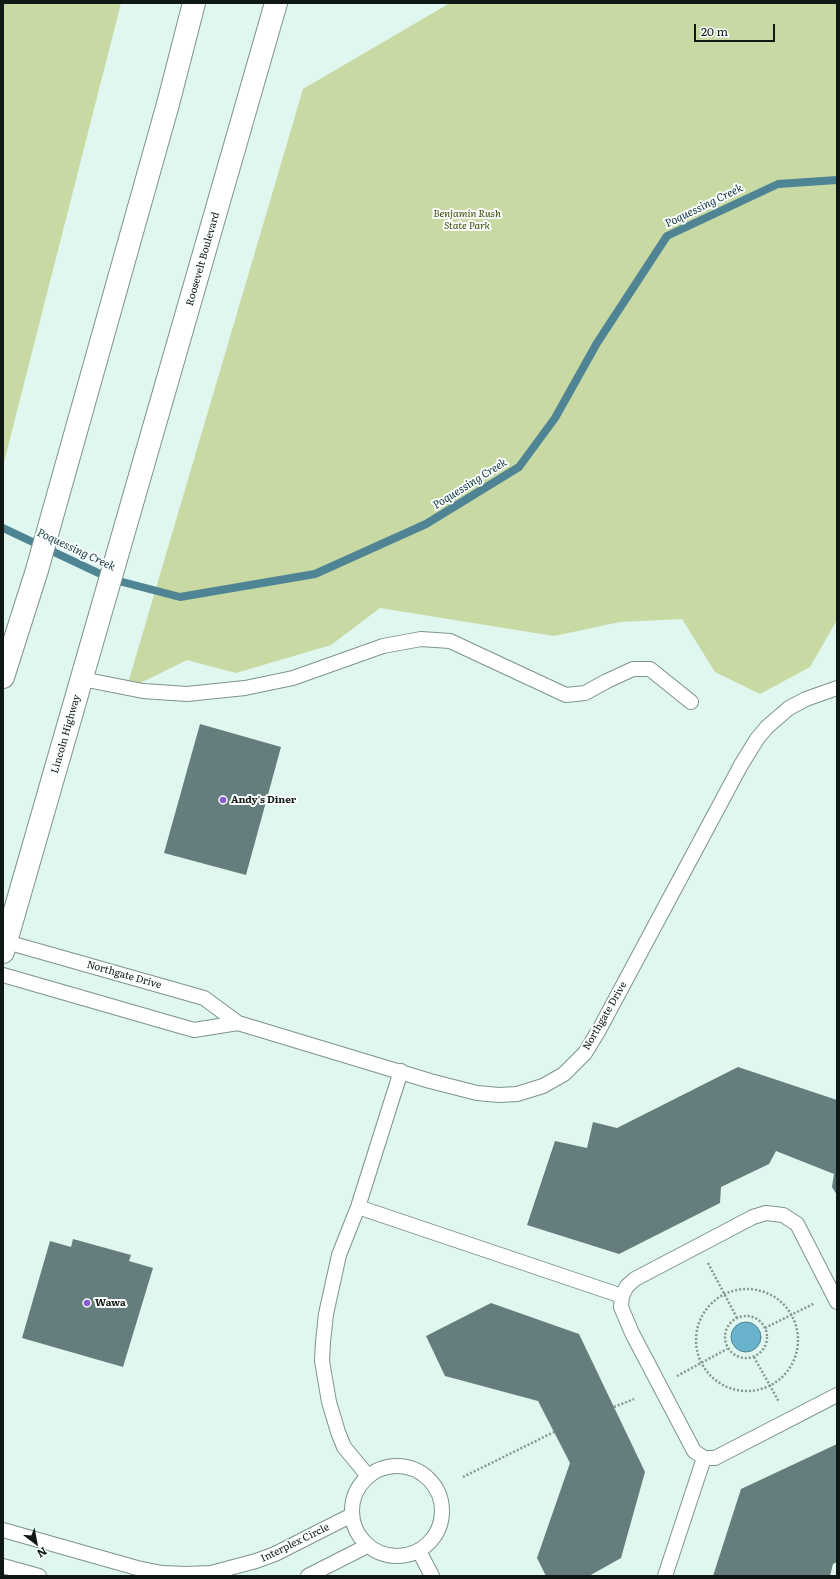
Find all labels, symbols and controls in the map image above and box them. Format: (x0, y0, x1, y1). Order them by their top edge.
scale bar (696, 16, 777, 42)
text: 20 m (701, 22, 728, 40)
water label: Poquessing Creek (663, 181, 745, 231)
park label: Benjamin Rush State Park (433, 208, 501, 232)
street label: Roosevelt Boulevard (184, 211, 222, 307)
water label: Poquessing Creek (430, 456, 510, 512)
water label: Poquessing Creek (35, 526, 117, 574)
street label: Lincoln Highway (49, 693, 83, 775)
place label: Andy's Diner (231, 794, 296, 806)
marker: Andy's Diner (218, 795, 228, 805)
street label: Northgate Drive (85, 959, 163, 991)
street label: Northgate Drive (581, 980, 629, 1052)
place label: Wawa (95, 1297, 126, 1309)
marker: Wawa (82, 1298, 92, 1308)
street label: Interplex Circle (259, 1521, 331, 1565)
north arrow (16, 1523, 56, 1563)
text: N (34, 1544, 51, 1562)

